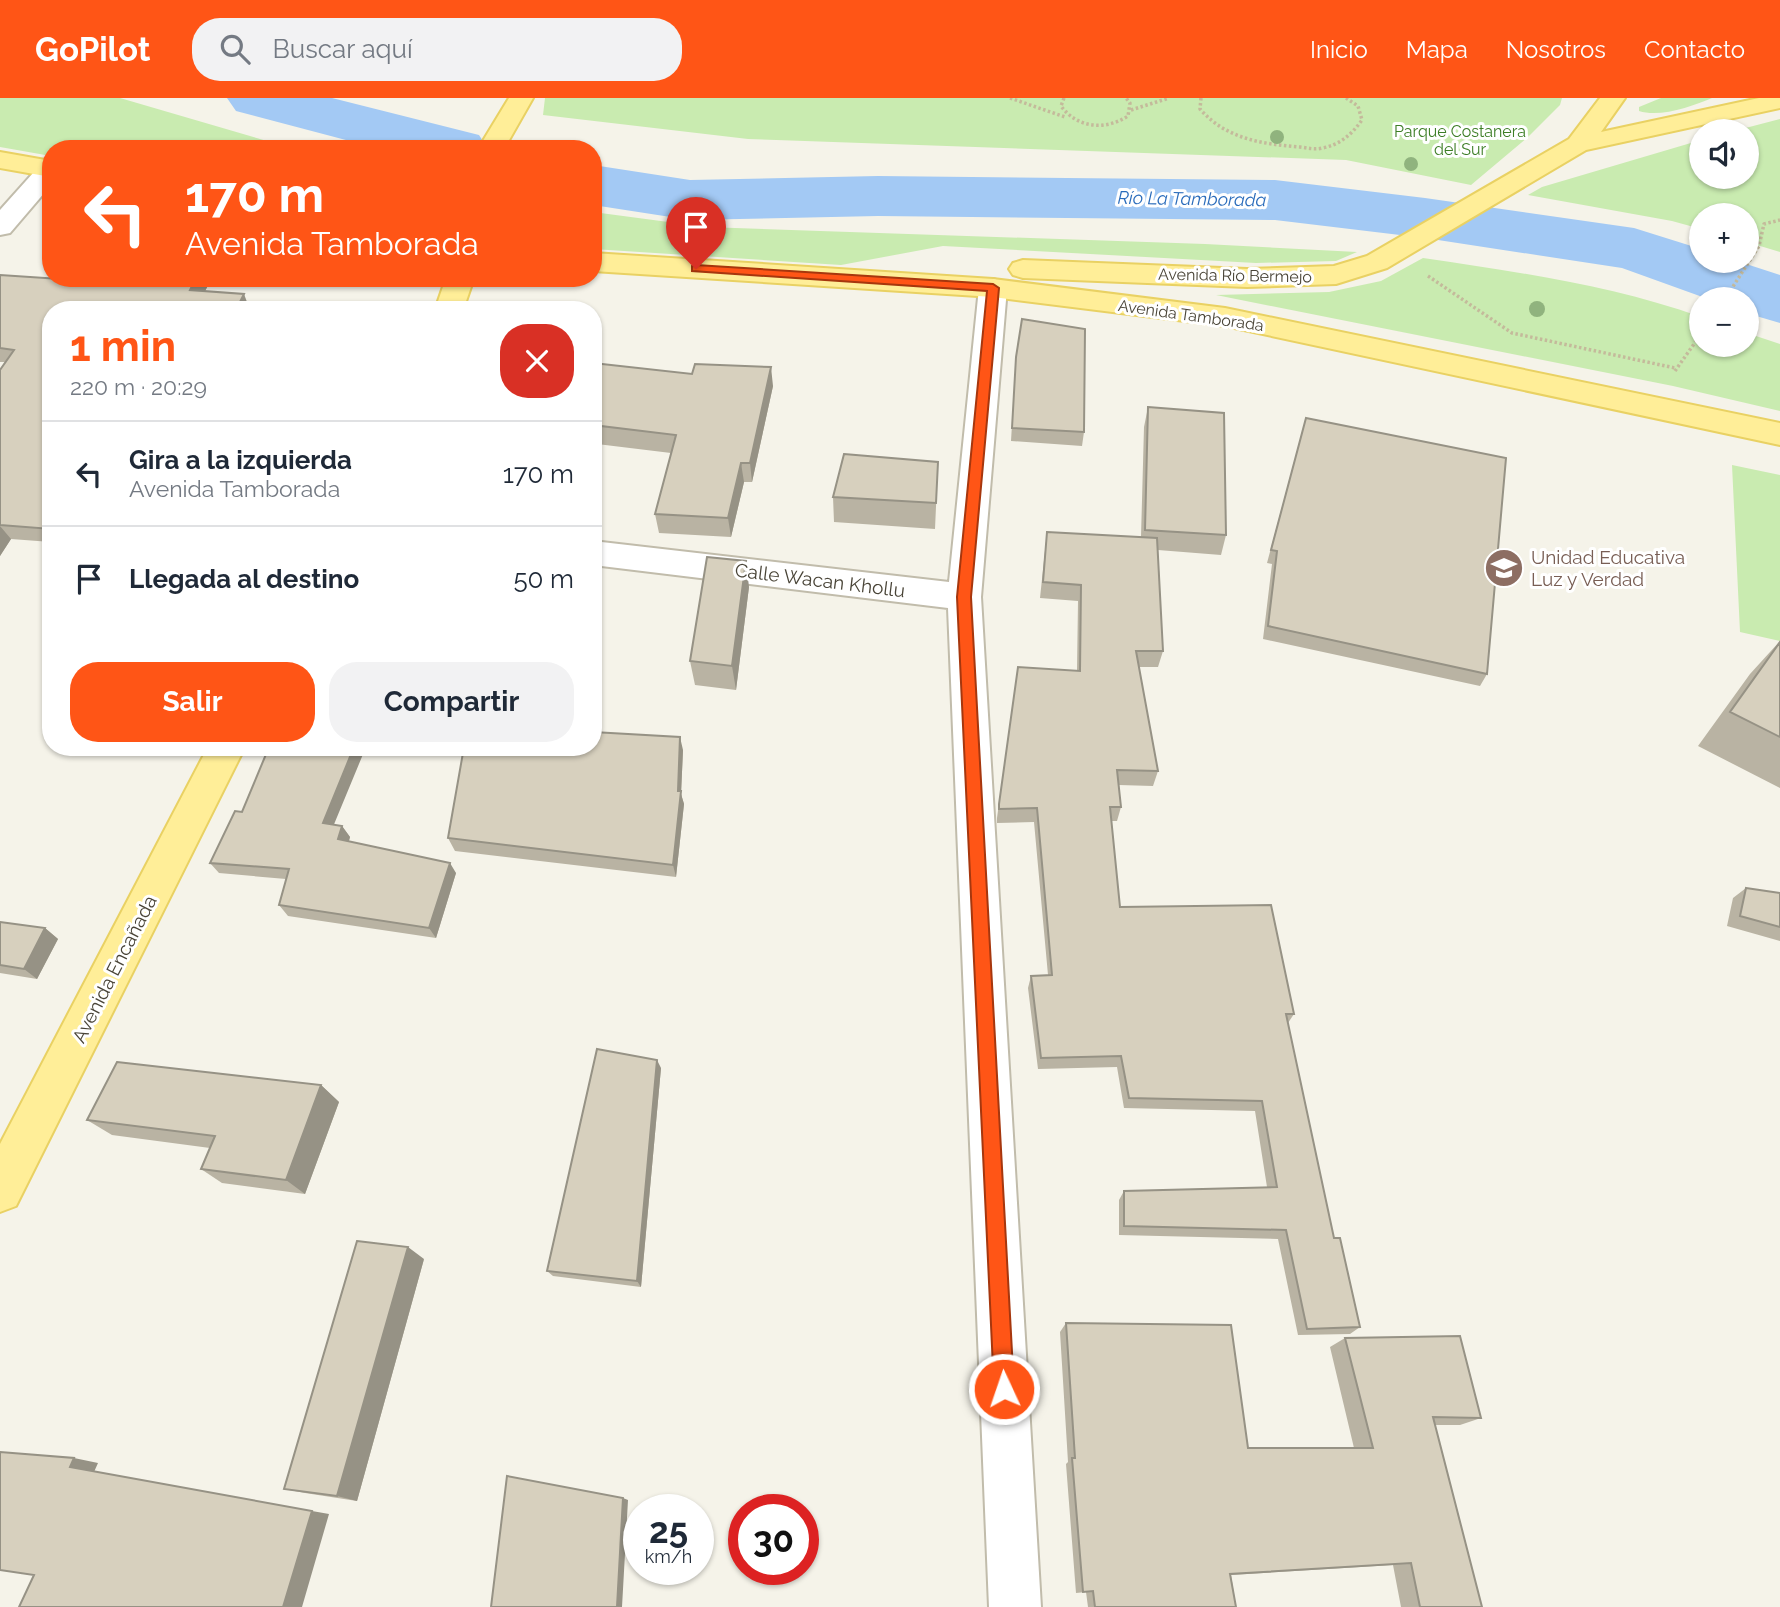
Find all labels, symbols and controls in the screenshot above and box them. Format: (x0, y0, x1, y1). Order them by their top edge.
search box (192, 18, 682, 81)
text: GoPilot (35, 30, 150, 69)
icon: search (216, 30, 254, 68)
text: Buscar aquí (272, 34, 413, 64)
text: Inicio (1310, 35, 1368, 64)
text: Mapa (1406, 35, 1468, 64)
text: Nosotros (1506, 35, 1606, 64)
text: Contacto (1644, 35, 1745, 64)
map controls (1689, 119, 1759, 357)
button: sound (1689, 119, 1759, 189)
park label: Parque Costanera del Sur (1394, 122, 1526, 159)
text: 170 m (185, 166, 324, 223)
icon: left (70, 168, 161, 259)
water label: Río La Tamborada (1118, 187, 1267, 210)
pin (666, 197, 726, 269)
button: + (1689, 203, 1759, 273)
icon: arrive (677, 208, 715, 246)
text: Avenida Tamborada (185, 225, 479, 262)
street label: Avenida Río Bermejo (1158, 265, 1312, 286)
button: − (1689, 287, 1759, 357)
street label: Avenida Tamborada (1117, 296, 1265, 335)
text: 1 min (70, 322, 176, 371)
button: close (500, 324, 574, 398)
text: 220 m · 20:29 (70, 373, 207, 400)
text: Gira a la izquierda (129, 445, 352, 475)
icon: left (70, 455, 108, 493)
text: 170 m (503, 459, 574, 489)
text: Avenida Tamborada (129, 475, 340, 502)
place label: Unidad Educativa Luz y Verdad (1531, 546, 1685, 590)
school or university icon: Unidad Educativa Luz y Verdad (1483, 547, 1525, 589)
street label: Calle Wacan Khollu (734, 559, 906, 601)
icon: arrive (70, 560, 108, 598)
text: Llegada al destino (129, 564, 359, 594)
text: 50 m (513, 564, 574, 594)
button: Salir (70, 662, 315, 742)
button: Compartir (329, 662, 574, 742)
street label: Avenida Encañada (67, 892, 161, 1046)
position arrow (967, 1352, 1041, 1426)
speed limit sign: 30 (728, 1494, 819, 1585)
text: 25 (649, 1510, 688, 1551)
text: km/h (645, 1546, 692, 1567)

